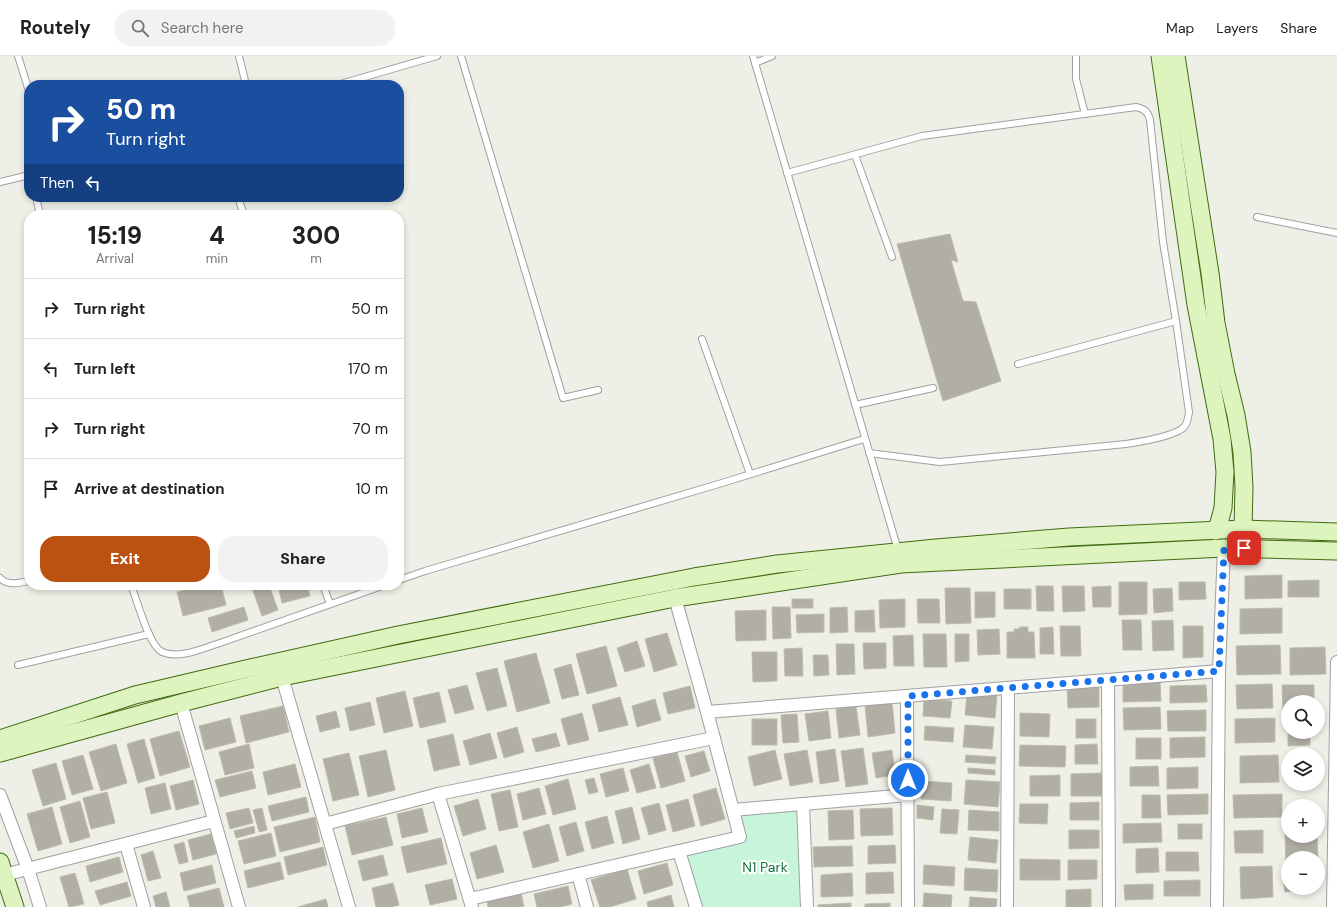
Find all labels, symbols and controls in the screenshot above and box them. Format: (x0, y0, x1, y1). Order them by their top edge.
search box (115, 10, 395, 46)
text: Routely (20, 15, 91, 40)
icon: search (129, 17, 151, 39)
text: Search here (161, 18, 243, 38)
text: Map (1166, 19, 1194, 37)
text: Layers (1216, 19, 1258, 37)
text: Share (1280, 19, 1317, 37)
text: 50 m (106, 91, 176, 128)
icon: right (40, 96, 92, 148)
text: Turn right (106, 127, 186, 151)
icon: left (82, 172, 104, 194)
text: Then (40, 173, 74, 193)
text: 15:19 (88, 220, 142, 251)
text: 4 (209, 220, 225, 251)
text: 300 (292, 220, 340, 251)
text: Arrival (96, 250, 134, 267)
text: min (206, 250, 228, 267)
text: m (310, 250, 322, 267)
icon: right (40, 298, 62, 320)
text: Turn right (74, 299, 145, 319)
text: 50 m (351, 299, 388, 319)
icon: left (40, 358, 62, 380)
text: Turn left (74, 359, 135, 379)
text: 170 m (348, 359, 388, 379)
icon: right (40, 418, 62, 440)
text: Turn right (74, 419, 145, 439)
text: 70 m (353, 419, 388, 439)
icon: arrive (40, 478, 62, 500)
text: Arrive at destination (74, 479, 225, 499)
text: 10 m (356, 479, 388, 499)
pin (1227, 531, 1261, 565)
button: Exit (40, 536, 210, 582)
button: Share (218, 536, 388, 582)
icon: arrive (1233, 537, 1255, 559)
map controls (1281, 695, 1325, 895)
button: search (1281, 695, 1325, 739)
button: layers (1281, 747, 1325, 791)
position arrow (887, 759, 929, 801)
button: + (1281, 799, 1325, 843)
button: − (1281, 851, 1325, 895)
park label: N1 Park (742, 858, 788, 876)

